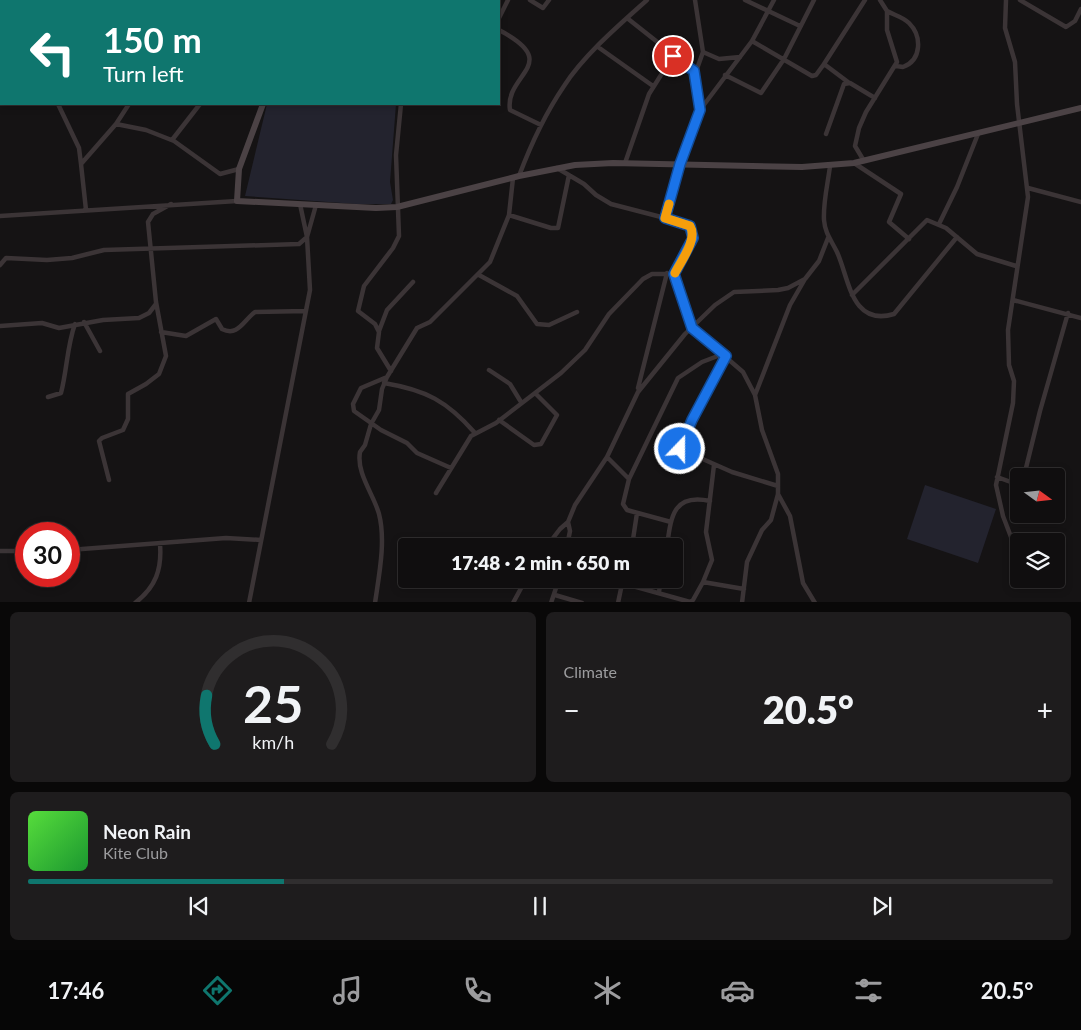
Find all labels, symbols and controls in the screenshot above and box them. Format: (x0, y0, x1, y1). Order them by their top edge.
text: 150 m (103, 18, 202, 60)
icon: left (20, 20, 85, 85)
pin (652, 35, 694, 77)
icon: arrive (659, 42, 687, 70)
text: Turn left (103, 60, 184, 87)
position arrow (653, 422, 705, 474)
north arrow (1010, 468, 1065, 522)
map controls (1010, 468, 1065, 588)
speed limit sign: 30 (15, 522, 80, 587)
button: layers (1010, 533, 1065, 588)
text: 17:48 · 2 min · 650 m (451, 551, 630, 574)
text: Climate (564, 662, 617, 681)
text: 25 (243, 672, 303, 734)
text: 20.5° (763, 686, 854, 732)
text: − (564, 693, 580, 727)
text: + (1037, 693, 1053, 727)
text: km/h (252, 731, 294, 753)
text: Neon Rain (103, 820, 191, 843)
text: Kite Club (103, 843, 168, 862)
icon: previous (185, 892, 213, 920)
icon: pause (526, 892, 554, 920)
icon: next (868, 892, 896, 920)
icon: directions (200, 973, 235, 1008)
icon: music (330, 973, 365, 1008)
icon: phone (460, 973, 495, 1008)
icon: climate (590, 973, 625, 1008)
icon: car (720, 973, 755, 1008)
icon: filters (851, 973, 886, 1008)
text: 17:46 (48, 977, 104, 1004)
text: 20.5° (981, 977, 1033, 1004)

